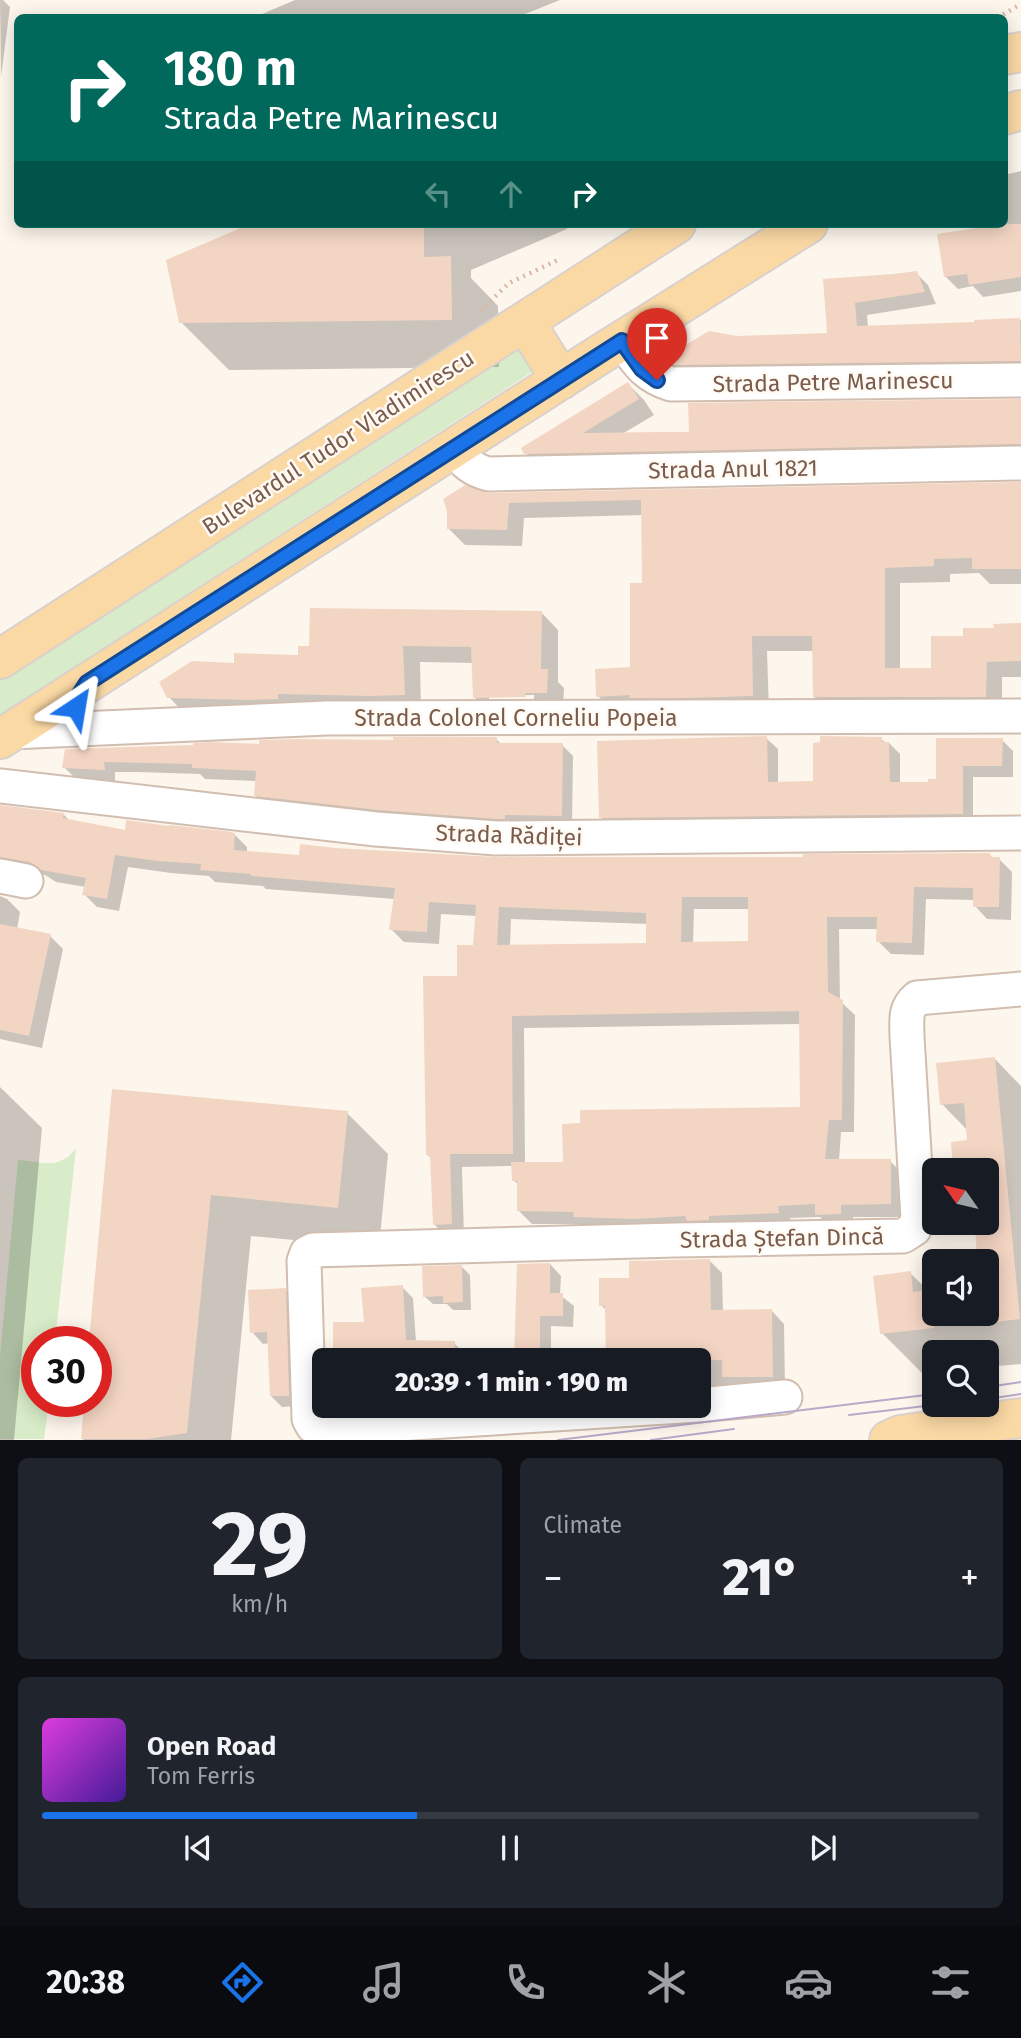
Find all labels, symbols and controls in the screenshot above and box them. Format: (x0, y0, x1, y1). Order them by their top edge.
text: 180 m (164, 39, 297, 98)
icon: right (49, 42, 140, 133)
text: Strada Petre Marinescu (164, 99, 499, 137)
icon: left (419, 175, 457, 213)
icon: ahead (492, 175, 530, 213)
icon: right (565, 175, 603, 213)
pin (627, 308, 687, 380)
icon: arrive (638, 319, 676, 357)
street label: Bulevardul Tudor Vladimirescu (197, 344, 479, 540)
street label: Strada Petre Marinescu (712, 366, 954, 398)
street label: Strada Anul 1821 (648, 454, 818, 484)
position arrow (39, 670, 113, 744)
street label: Strada Colonel Corneliu Popeia (354, 704, 678, 732)
street label: Strada Rădiței (435, 818, 583, 853)
north arrow (922, 1158, 999, 1236)
map controls (922, 1158, 999, 1417)
street label: Strada Ștefan Dincă (680, 1222, 884, 1255)
button: sound (922, 1249, 999, 1326)
speed limit sign: 30 (21, 1326, 112, 1417)
button: search (922, 1340, 999, 1417)
text: 20:39 · 1 min · 190 m (395, 1367, 628, 1398)
text: 29 (211, 1490, 308, 1599)
text: Climate (544, 1511, 622, 1539)
text: 21° (722, 1546, 800, 1609)
text: − (544, 1555, 563, 1601)
text: + (960, 1555, 979, 1601)
text: km/h (231, 1590, 288, 1618)
text: Open Road (147, 1731, 276, 1762)
text: Tom Ferris (147, 1762, 255, 1790)
icon: previous (179, 1829, 217, 1867)
icon: pause (491, 1829, 529, 1867)
icon: next (804, 1829, 842, 1867)
icon: directions (218, 1958, 267, 2007)
icon: music (359, 1958, 408, 2007)
icon: phone (501, 1958, 550, 2007)
icon: climate (642, 1958, 691, 2007)
icon: car (784, 1958, 833, 2007)
icon: filters (926, 1958, 975, 2007)
text: 20:38 (46, 1963, 125, 2001)

